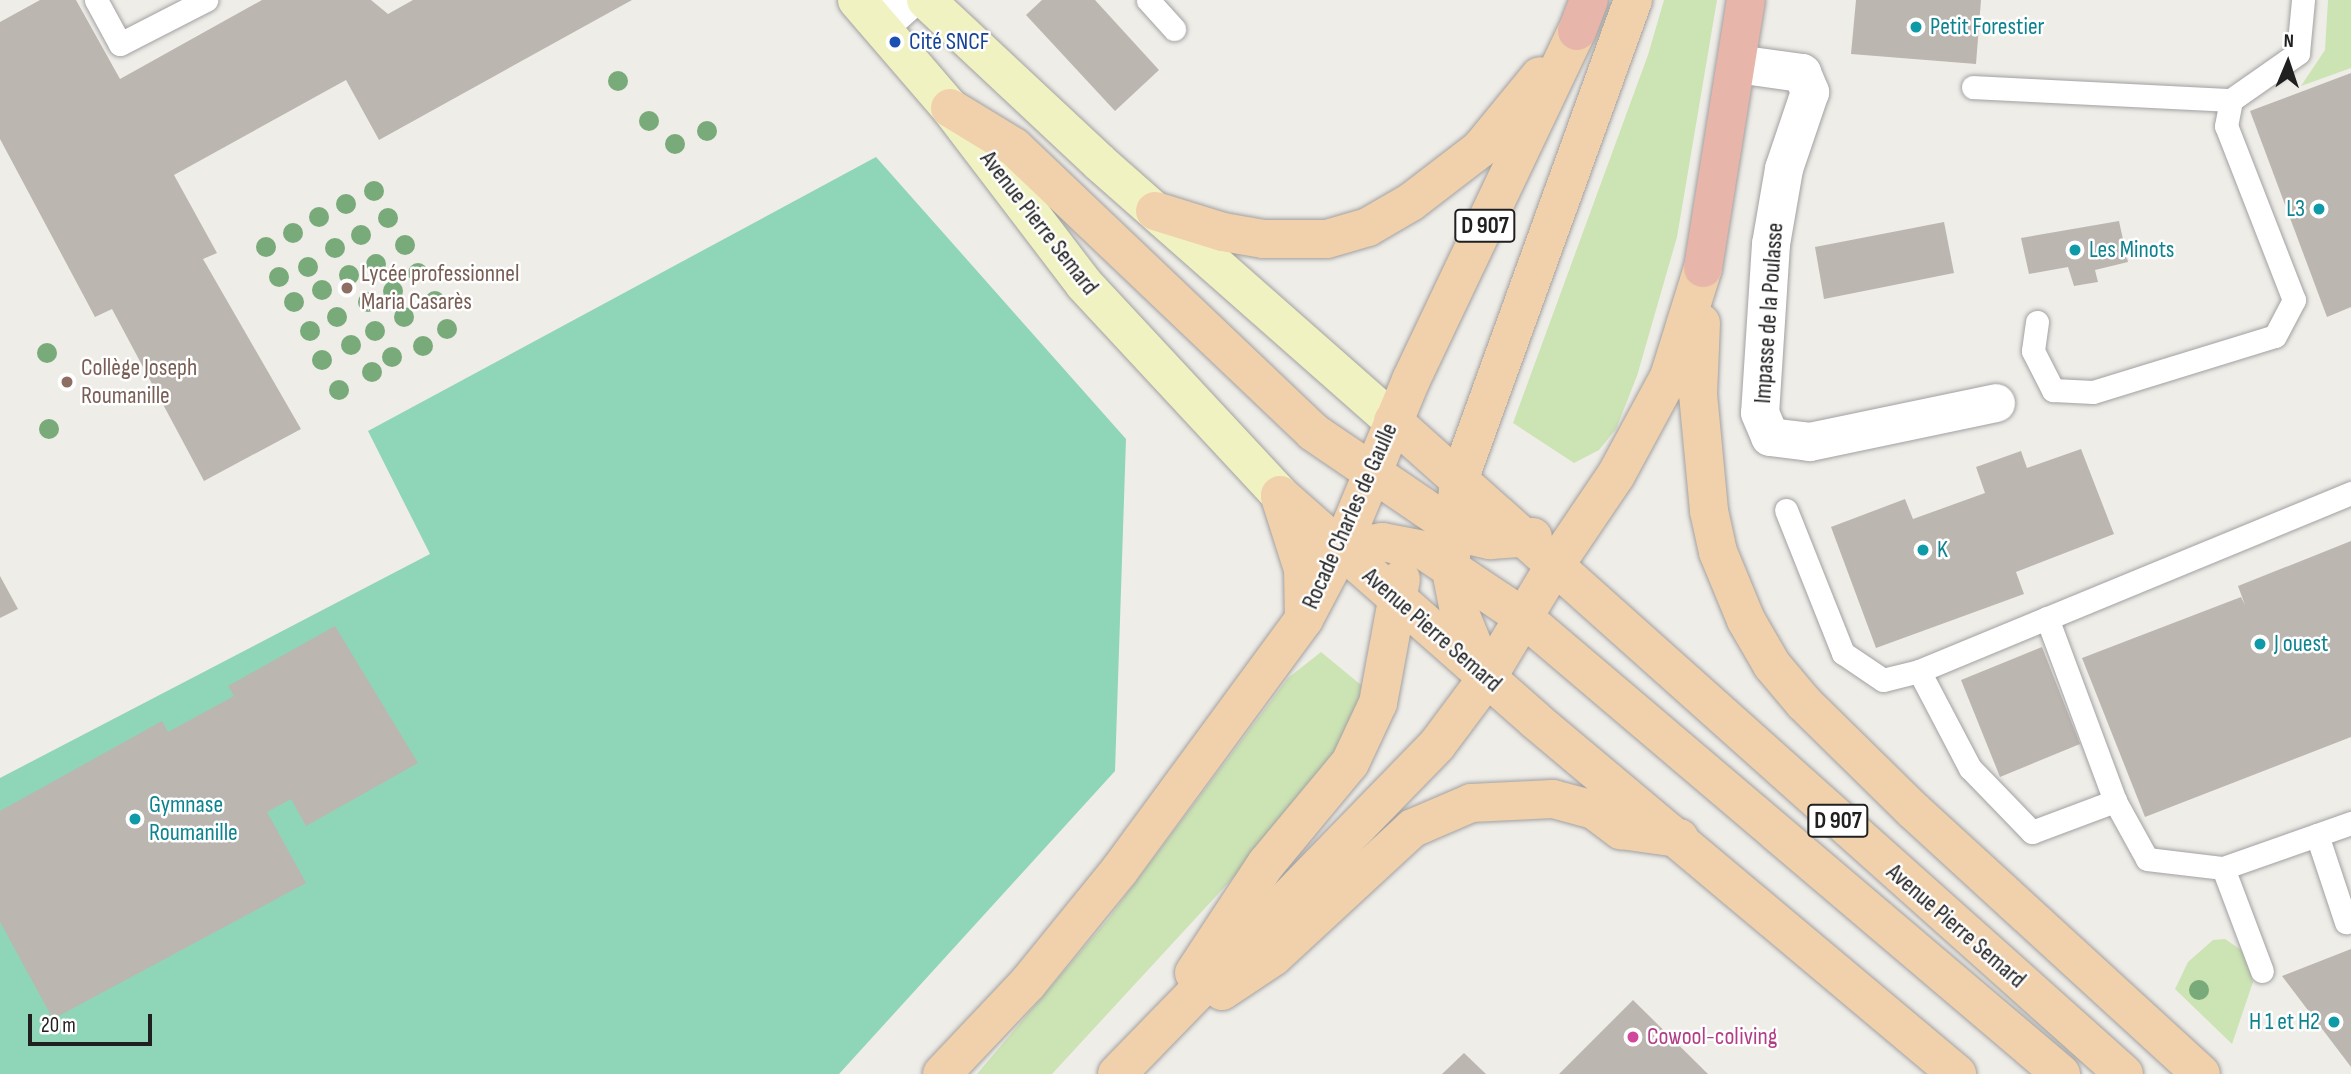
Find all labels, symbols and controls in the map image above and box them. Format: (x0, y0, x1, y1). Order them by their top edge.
place label: Petit Forestier (1930, 13, 2044, 41)
marker: Petit Forestier (1908, 19, 1924, 35)
place label: Cité SNCF (909, 28, 989, 56)
north arrow (2253, 28, 2323, 98)
text: N (2283, 30, 2294, 53)
marker: Cité SNCF (887, 34, 903, 50)
street label: Avenue Pierre Semard (974, 145, 1104, 301)
place label: L3 (2286, 195, 2305, 223)
marker: L3 (2311, 201, 2327, 217)
road number: D 907 (1454, 206, 1516, 246)
street label: Impasse de la Poulasse (1748, 222, 1790, 404)
place label: Les Minots (2089, 236, 2174, 264)
marker: Les Minots (2067, 242, 2083, 258)
place label: Lycée professionnel Maria Casarès (361, 260, 519, 316)
marker: Lycée professionnel Maria Casarès (339, 280, 355, 296)
place label: Collège Joseph Roumanille (81, 354, 197, 410)
marker: Collège Joseph Roumanille (59, 374, 75, 390)
street label: Rocade Charles de Gaulle (1296, 419, 1404, 613)
place label: K (1937, 536, 1948, 564)
marker: K (1915, 542, 1931, 558)
street label: Avenue Pierre Semard (1357, 562, 1507, 698)
place label: J ouest (2274, 630, 2328, 658)
marker: J ouest (2252, 636, 2268, 652)
place label: Gymnase Roumanille (149, 791, 238, 847)
road number: D 907 (1806, 802, 1870, 841)
marker: Gymnase Roumanille (127, 811, 143, 827)
street label: Avenue Pierre Semard (1881, 858, 2031, 994)
scale bar (32, 1000, 156, 1044)
place label: H 1 et H2 (2249, 1008, 2320, 1036)
text: 20 m (41, 1013, 76, 1038)
marker: H 1 et H2 (2326, 1014, 2342, 1030)
place label: Cowool-coliving (1647, 1023, 1777, 1051)
marker: Cowool-coliving (1625, 1029, 1641, 1045)

